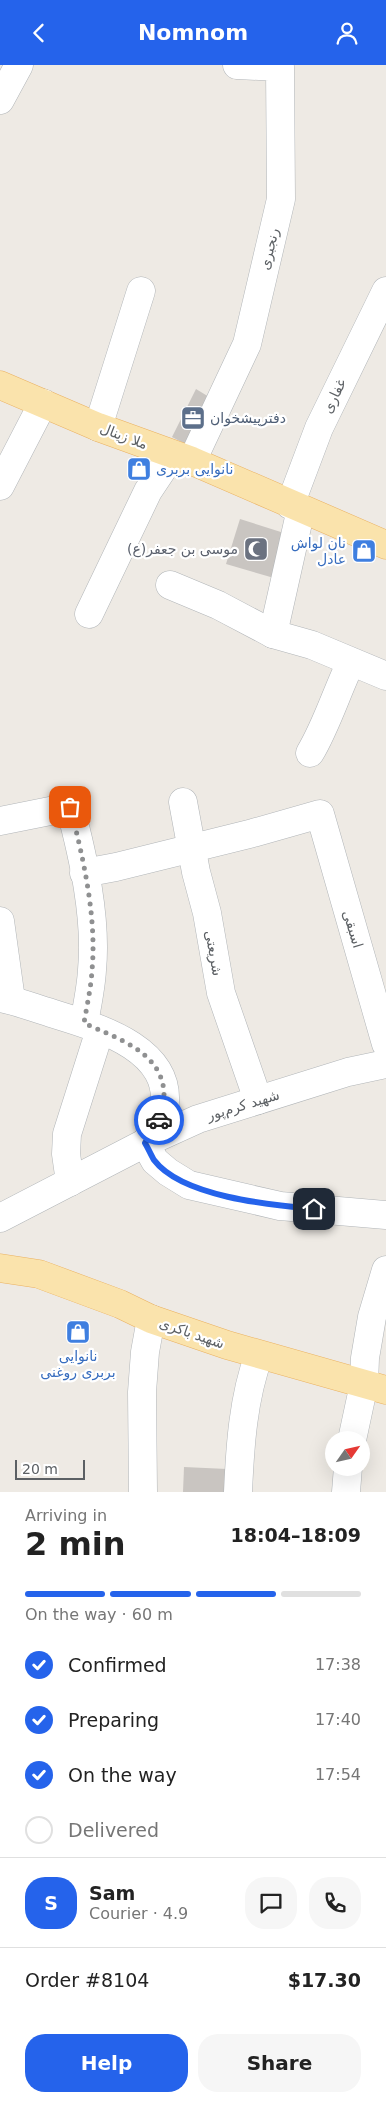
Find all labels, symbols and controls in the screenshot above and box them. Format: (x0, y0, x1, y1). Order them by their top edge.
icon: back (25, 19, 53, 47)
icon: person (333, 19, 361, 47)
text: Nomnom (138, 20, 248, 45)
street label: رنجبری (256, 226, 283, 272)
street label: غفاری (319, 376, 350, 416)
office icon: دفترپیشخوان (180, 405, 206, 431)
place label: دفترپیشخوان (210, 410, 286, 427)
street label: ملا زینال (98, 420, 150, 453)
shop icon: نانوایی بربری (126, 456, 152, 482)
place label: نانوایی بربری (156, 461, 233, 478)
place label: نان لواش عادل (291, 535, 346, 567)
mosque icon: موسی بن جعفر(ع) (243, 536, 269, 562)
shop icon: نان لواش عادل (351, 538, 377, 564)
place label: موسی بن جعفر(ع) (127, 541, 238, 558)
pin (49, 786, 91, 828)
icon: bag (56, 793, 84, 821)
street label: اسبقی (340, 908, 366, 950)
street label: شریعتی (201, 929, 226, 977)
street label: شهید کرم‌پور (204, 1086, 282, 1125)
courier (134, 1095, 184, 1145)
icon: car (145, 1106, 173, 1134)
pin (293, 1188, 335, 1230)
icon: home (300, 1195, 328, 1223)
street label: شهید باکری (157, 1314, 227, 1353)
shop icon: نانوایی بربری روغنی (65, 1319, 91, 1345)
place label: نانوایی بربری روغنی (40, 1348, 116, 1381)
north arrow (325, 1431, 370, 1476)
map controls (325, 1431, 370, 1476)
scale bar (15, 1457, 85, 1480)
text: 20 m (22, 1461, 58, 1477)
text: Arriving in (25, 1506, 107, 1525)
text: 18:04–18:09 (231, 1524, 361, 1546)
text: 2 min (25, 1525, 126, 1563)
text: On the way · 60 m (25, 1605, 173, 1624)
icon: check (25, 1651, 53, 1679)
text: Confirmed (68, 1654, 167, 1676)
text: 17:38 (315, 1655, 361, 1674)
icon: check (25, 1706, 53, 1734)
text: Preparing (68, 1709, 159, 1731)
text: 17:40 (315, 1710, 361, 1729)
icon: check (25, 1761, 53, 1789)
text: On the way (68, 1764, 177, 1786)
text: 17:54 (315, 1765, 361, 1784)
text: Delivered (68, 1819, 159, 1841)
button: chat (245, 1877, 297, 1929)
button: phone (309, 1877, 361, 1929)
text: Sam (89, 1882, 135, 1904)
text: S (44, 1892, 58, 1914)
text: Courier · 4.9 (89, 1904, 188, 1923)
text: Order #8104 (25, 1969, 149, 1991)
text: $17.30 (288, 1969, 361, 1991)
button: Help (25, 2034, 188, 2092)
button: Share (198, 2034, 361, 2092)

